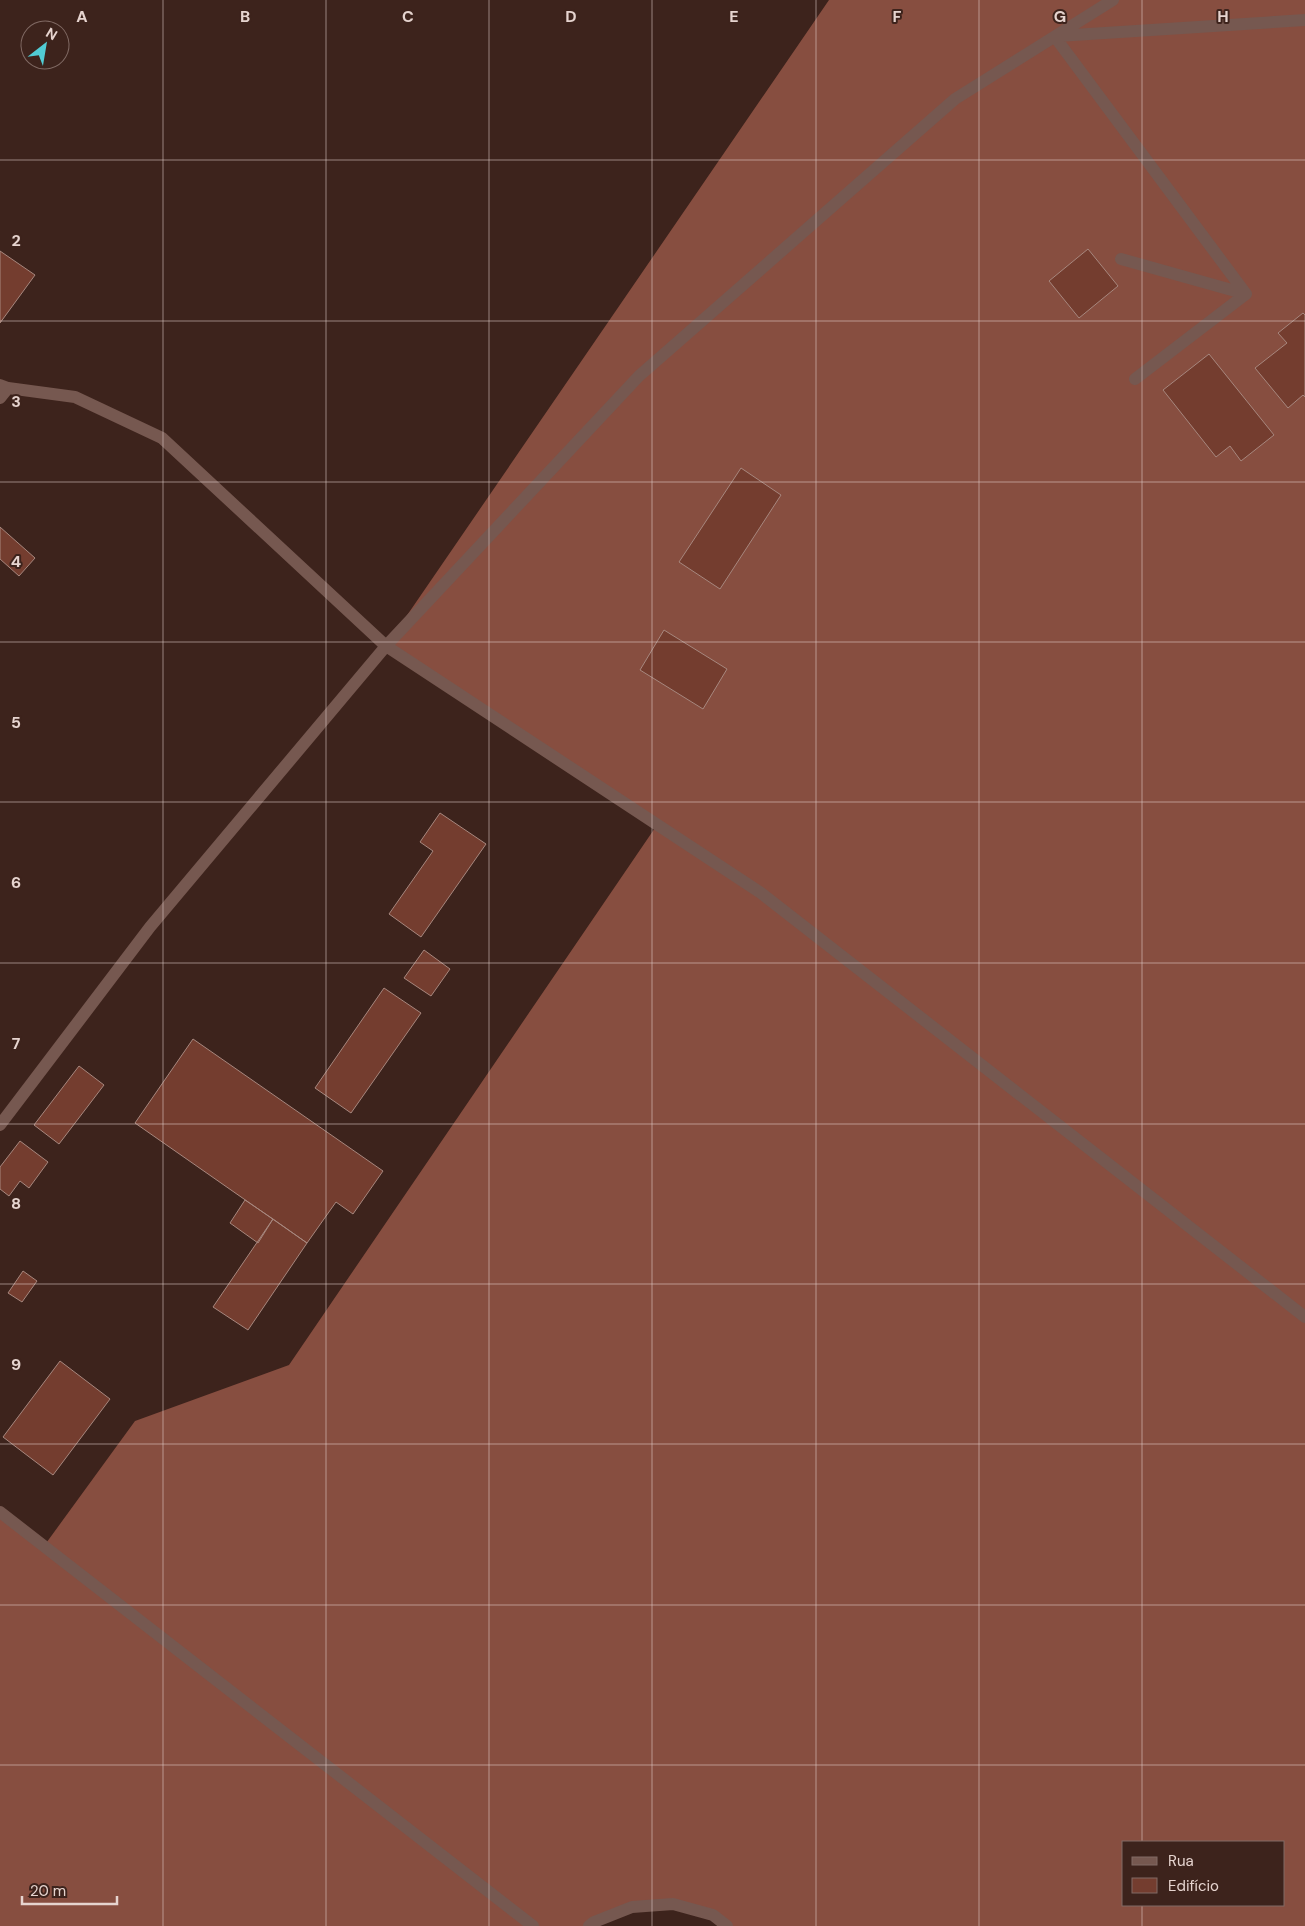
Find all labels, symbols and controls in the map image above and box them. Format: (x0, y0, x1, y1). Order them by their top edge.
text: A (76, 6, 88, 27)
text: B (240, 6, 250, 27)
text: C (402, 6, 414, 27)
text: D (565, 6, 577, 27)
text: E (729, 6, 739, 27)
text: F (893, 6, 902, 27)
text: G (1054, 6, 1066, 27)
text: H (1217, 6, 1229, 27)
north arrow (20, 20, 70, 70)
text: N (43, 24, 61, 44)
text: 2 (11, 230, 21, 251)
text: 3 (11, 391, 21, 412)
text: 4 (11, 551, 21, 572)
text: 5 (11, 712, 21, 733)
text: 6 (11, 872, 21, 893)
text: 7 (12, 1033, 21, 1054)
text: 8 (11, 1193, 21, 1214)
text: 9 (11, 1354, 21, 1375)
legend (1122, 1841, 1285, 1906)
text: Rua (1168, 1851, 1194, 1871)
scale bar (22, 1874, 118, 1906)
text: Edifício (1168, 1876, 1219, 1896)
text: 20 m (30, 1881, 66, 1901)

